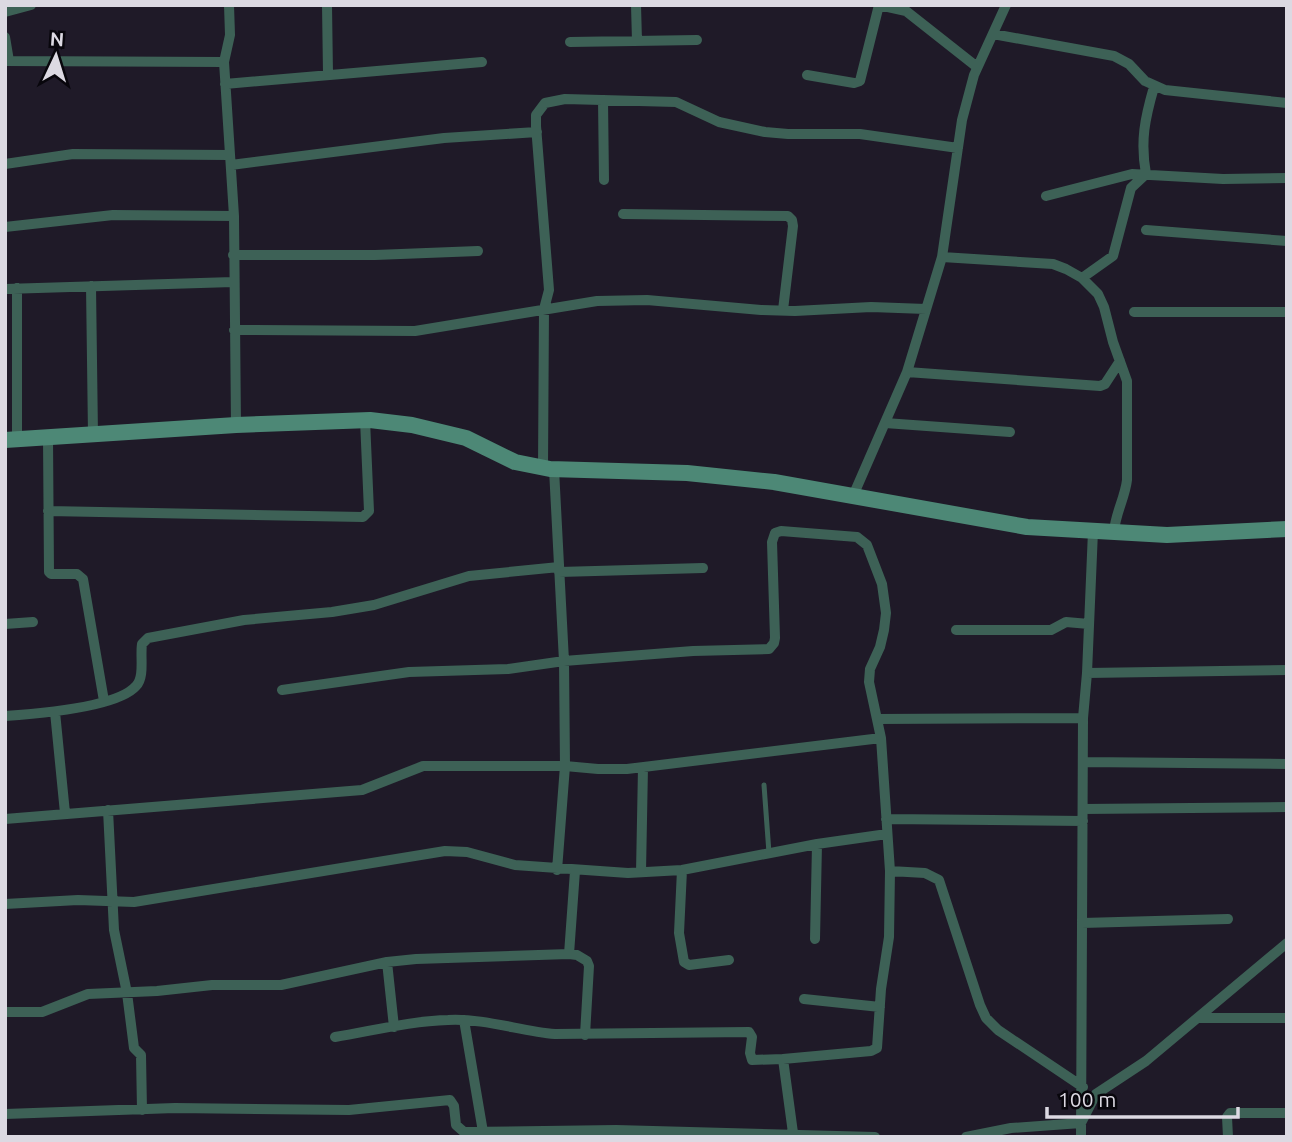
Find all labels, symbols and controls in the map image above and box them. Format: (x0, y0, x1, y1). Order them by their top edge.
north arrow (21, 21, 91, 91)
text: N (49, 28, 65, 51)
scale bar (1047, 1076, 1238, 1120)
text: 100 m (1058, 1087, 1116, 1111)

